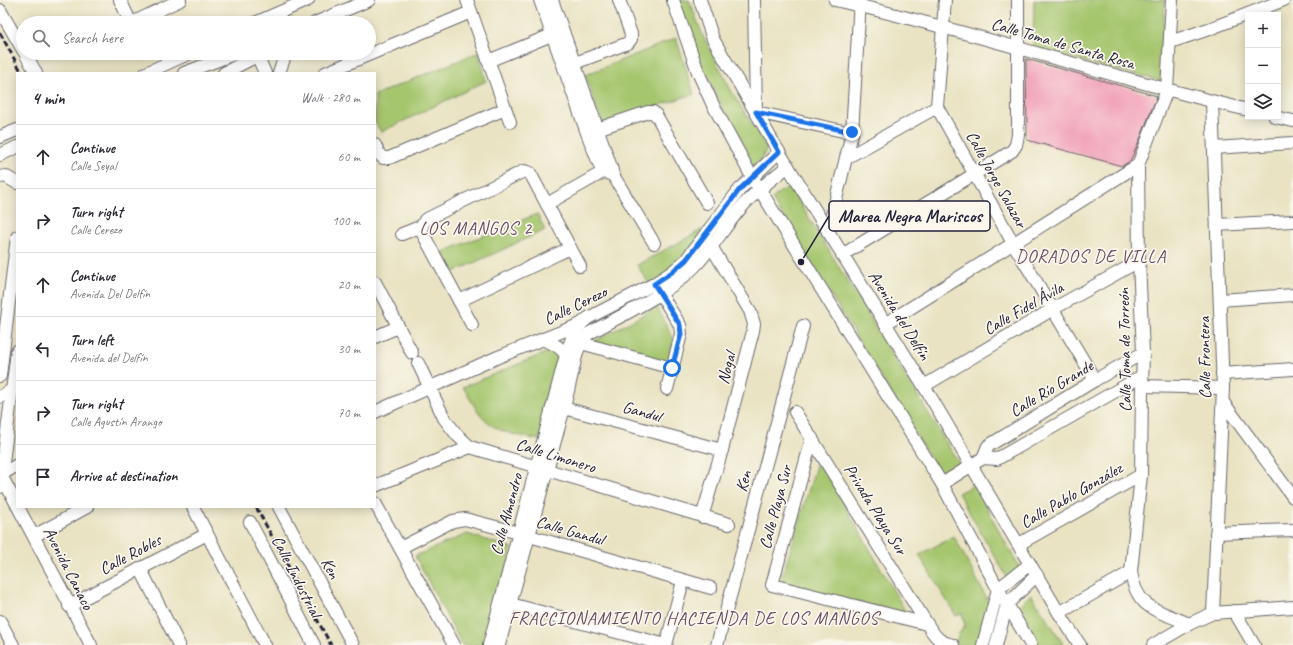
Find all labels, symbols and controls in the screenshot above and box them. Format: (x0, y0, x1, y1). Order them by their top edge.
map controls (1245, 12, 1281, 120)
button: + (1245, 12, 1281, 48)
street label: Calle Toma de Santa Rosa (989, 13, 1139, 74)
search box (16, 16, 376, 60)
icon: search (30, 27, 52, 49)
text: Search here (62, 29, 123, 48)
button: − (1245, 48, 1281, 84)
button: layers (1245, 84, 1281, 120)
text: 4 min (32, 88, 65, 109)
text: Walk · 280 m (301, 90, 360, 106)
route end (843, 123, 861, 141)
street label: Calle Jorge Salazar (961, 127, 1033, 233)
text: Continue (70, 139, 115, 158)
icon: ahead (32, 146, 54, 168)
text: 60 m (338, 149, 360, 165)
text: Calle Seyal (70, 158, 116, 174)
callout: Marea Negra Mariscos (829, 201, 990, 231)
text: Turn right (70, 203, 123, 222)
text: Marea Negra Mariscos (838, 205, 983, 227)
icon: right (32, 210, 54, 232)
text: 100 m (332, 213, 360, 229)
district label: LOS MANGOS 2 (420, 217, 533, 239)
text: Calle Cerezo (70, 222, 122, 238)
district label: DORADOS DE VILLA (1016, 245, 1166, 267)
text: Continue (70, 267, 115, 286)
street label: Avenida del Delfín (864, 267, 936, 365)
icon: ahead (32, 274, 54, 296)
street label: Calle Fidel Ávila (979, 276, 1068, 340)
text: 20 m (338, 277, 360, 293)
street label: Calle Cerezo (540, 280, 612, 330)
text: Avenida Del Delfín (70, 286, 150, 302)
street label: Calle Toma de Torreón (1113, 286, 1136, 412)
street label: Calle Frontera (1193, 315, 1216, 399)
text: Turn left (70, 331, 113, 350)
icon: left (32, 338, 54, 360)
text: 30 m (338, 341, 360, 357)
street label: Nogal (712, 347, 742, 386)
text: Avenida del Delfín (70, 350, 148, 366)
street label: Calle Río Grande (1006, 355, 1098, 422)
route start (663, 359, 681, 377)
text: Turn right (70, 395, 123, 414)
street label: Gandul (620, 396, 667, 428)
icon: right (32, 402, 54, 424)
text: 70 m (338, 405, 360, 421)
text: Calle Agustín Arango (70, 414, 162, 430)
street label: Calle Limonero (514, 433, 599, 478)
street label: Calle Pablo González (1017, 457, 1127, 533)
street label: Privada Playa Sur (839, 460, 913, 560)
street label: Calle Playa Sur (754, 461, 797, 551)
icon: arrive (32, 466, 54, 488)
text: Arrive at destination (70, 467, 177, 486)
street label: Ken (731, 467, 757, 494)
street label: Calle Almendro (486, 470, 528, 557)
street label: Calle Gandul (534, 511, 609, 551)
street label: Avenida Canaco (39, 523, 99, 614)
street label: Calle Robles (96, 529, 166, 579)
street label: Calle Industrial (267, 532, 327, 623)
street label: Ken (316, 554, 345, 584)
district label: FRACCIONAMIENTO HACIENDA DE LOS MANGOS (509, 607, 881, 629)

